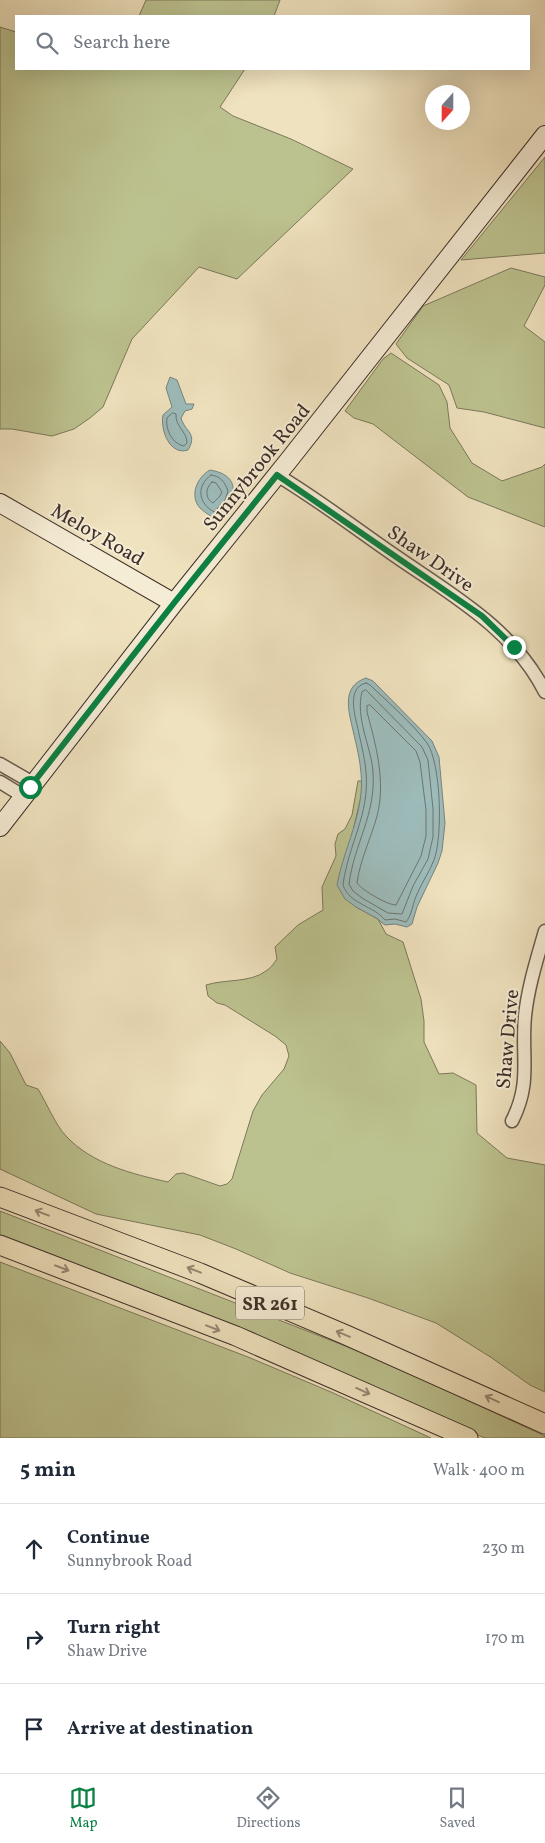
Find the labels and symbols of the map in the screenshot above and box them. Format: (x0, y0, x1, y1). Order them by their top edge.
north arrow (425, 85, 470, 130)
street label: Sunnybrook Road (197, 399, 318, 538)
street label: Meloy Road (45, 498, 149, 574)
street label: Shaw Drive (381, 519, 479, 600)
route end (503, 636, 526, 659)
route start (19, 776, 42, 799)
street label: Shaw Drive (491, 988, 527, 1090)
one-way arrow (35, 1208, 50, 1217)
one-way arrow (54, 1264, 69, 1273)
one-way arrow (186, 1265, 201, 1274)
road number: SR 261 (236, 1286, 304, 1320)
one-way arrow (206, 1324, 221, 1333)
one-way arrow (336, 1328, 351, 1338)
one-way arrow (355, 1387, 370, 1397)
one-way arrow (485, 1394, 500, 1404)

